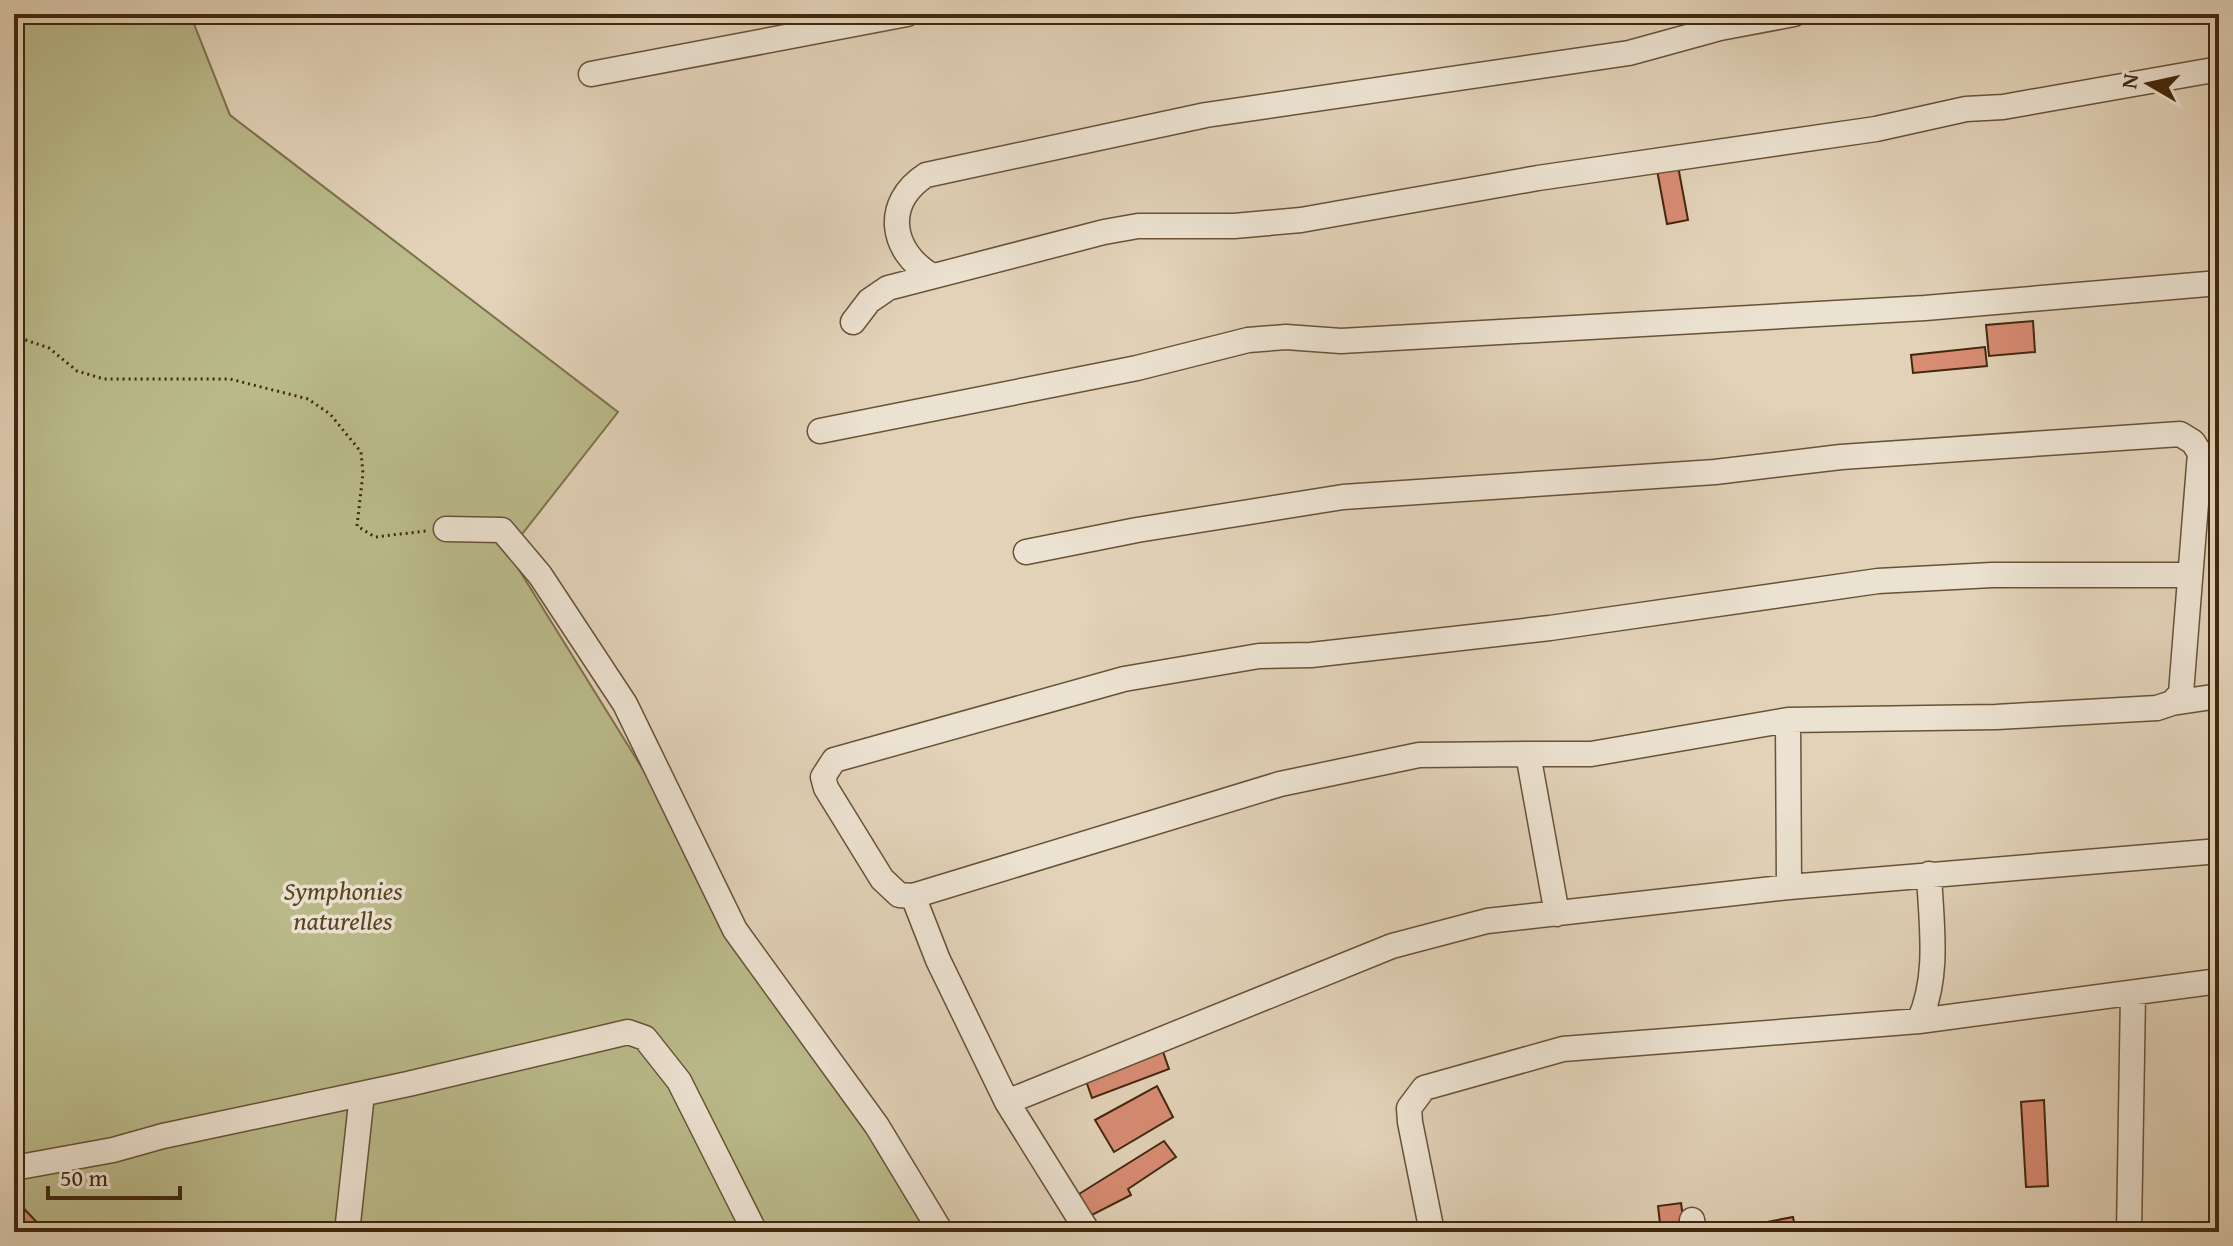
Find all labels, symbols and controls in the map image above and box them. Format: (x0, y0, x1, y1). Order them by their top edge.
north arrow (2109, 44, 2189, 124)
text: N (2112, 71, 2146, 91)
park label: Symphonies naturelles (283, 871, 403, 940)
scale bar (48, 1150, 180, 1200)
text: 50 m (60, 1160, 108, 1195)

